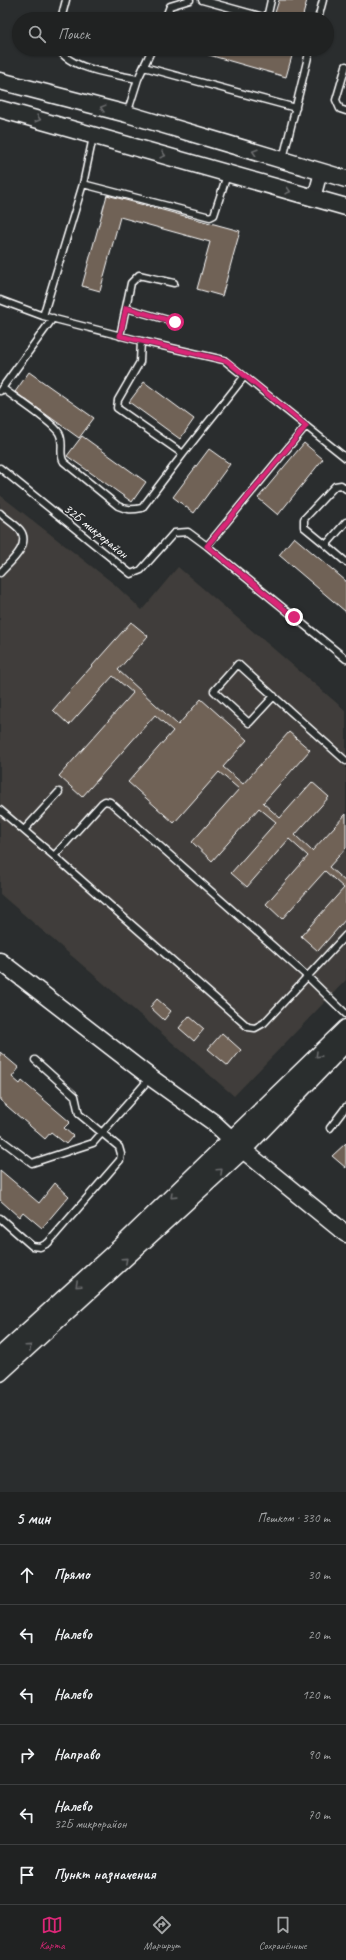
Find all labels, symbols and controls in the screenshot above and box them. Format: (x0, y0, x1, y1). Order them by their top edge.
search box (12, 12, 334, 56)
icon: search (26, 23, 48, 45)
text: Поиск (58, 25, 90, 44)
one-way arrow (100, 104, 107, 112)
one-way arrow (34, 115, 41, 123)
one-way arrow (252, 148, 259, 157)
one-way arrow (159, 150, 166, 159)
one-way arrow (284, 186, 291, 194)
route start (166, 313, 184, 331)
street label: 32Б микрорайон (60, 500, 133, 563)
route end (285, 608, 303, 626)
one-way arrow (315, 1050, 323, 1058)
one-way arrow (216, 1169, 223, 1176)
one-way arrow (170, 1191, 178, 1199)
one-way arrow (120, 1257, 128, 1264)
one-way arrow (75, 1280, 83, 1287)
one-way arrow (24, 1344, 32, 1352)
text: 5 мин (16, 1508, 50, 1529)
text: Пешком · 330 m (257, 1510, 330, 1526)
icon: ahead (16, 1564, 38, 1586)
text: Прямо (54, 1565, 90, 1584)
text: 30 m (308, 1567, 330, 1583)
icon: left (16, 1624, 38, 1646)
text: Налево (54, 1625, 92, 1644)
text: 20 m (308, 1627, 330, 1643)
icon: left (16, 1684, 38, 1706)
text: Налево (54, 1685, 92, 1704)
text: 120 m (302, 1687, 330, 1703)
icon: right (16, 1744, 38, 1766)
text: Направо (54, 1745, 100, 1764)
text: 90 m (308, 1747, 330, 1763)
text: Налево (54, 1797, 92, 1816)
icon: left (16, 1804, 38, 1826)
text: 70 m (308, 1807, 330, 1823)
text: 32Б микрорайон (54, 1816, 127, 1832)
icon: arrive (16, 1864, 38, 1886)
text: Пункт назначения (54, 1865, 156, 1884)
tab: Карта (39, 1914, 65, 1952)
tab: Маршрут (144, 1914, 180, 1952)
tab: Сохранённые (259, 1914, 307, 1952)

